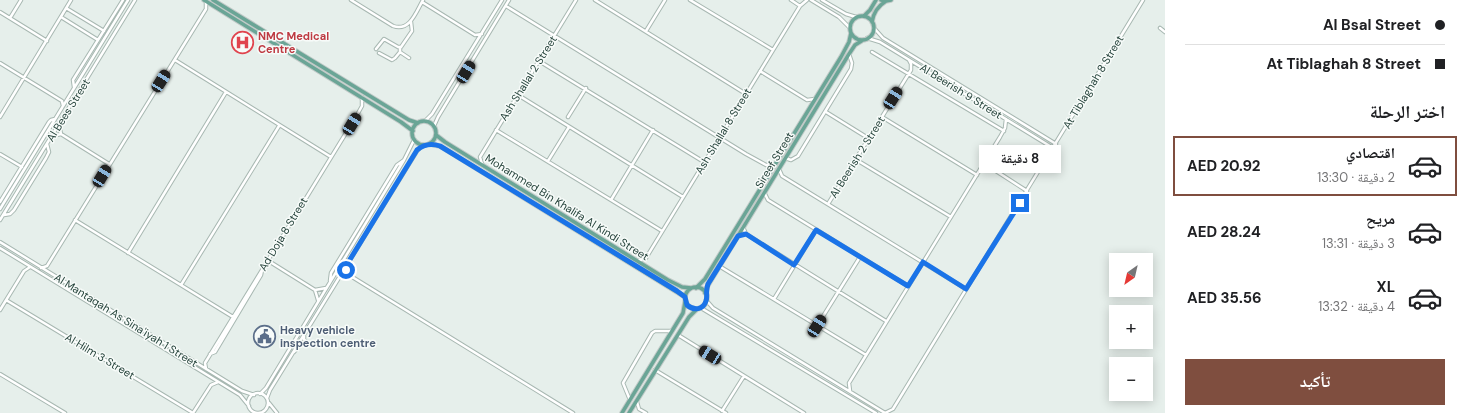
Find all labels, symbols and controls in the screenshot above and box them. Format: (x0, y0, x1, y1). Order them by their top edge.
text: Al Bsal Street (1323, 15, 1421, 35)
hospital icon: NMC Medical Centre (230, 29, 256, 55)
place label: NMC Medical Centre (258, 29, 329, 56)
street label: Ash Shallal 2 Street (496, 33, 560, 123)
street label: At Tiblaghah 8 Street (1060, 33, 1126, 131)
text: At Tiblaghah 8 Street (1267, 54, 1421, 74)
car (455, 59, 477, 85)
street label: Al Beerish 9 Street (917, 60, 1005, 122)
car (150, 68, 172, 94)
street label: Al Bees Street (43, 76, 93, 144)
street label: Ash Shallal 8 Street (692, 85, 754, 177)
car (882, 85, 904, 111)
text: اختر الرحلة (1370, 100, 1445, 124)
car (341, 111, 363, 137)
street label: Al Beerish 2 Street (826, 114, 888, 200)
street label: Sireef Street (752, 129, 796, 191)
text: اقتصادي (1346, 143, 1395, 163)
callout: 8 دقيقة (979, 145, 1061, 173)
icon: car (1407, 148, 1443, 184)
text: 8 دقيقة (1001, 150, 1039, 167)
street label: Mohammed Bin Khalifa Al Kindi Street (483, 151, 651, 263)
text: AED 20.92 (1187, 156, 1260, 176)
car (91, 163, 113, 189)
text: 2 دقيقة · 13:30 (1317, 169, 1395, 186)
route end (1011, 194, 1029, 212)
street label: Ad Doja 8 Street (256, 195, 310, 273)
text: مريح (1366, 209, 1395, 229)
icon: car (1407, 214, 1443, 250)
text: AED 28.24 (1187, 222, 1261, 242)
text: 3 دقيقة · 13:31 (1322, 235, 1395, 252)
north arrow (1109, 253, 1153, 297)
map controls (1109, 253, 1153, 401)
route start (337, 261, 355, 279)
street label: Al Mantaqah As Sina'iyah 1 Street (52, 270, 200, 370)
text: XL (1377, 277, 1395, 297)
icon: car (1407, 280, 1443, 316)
text: AED 35.56 (1187, 288, 1262, 308)
text: 4 دقيقة · 13:32 (1318, 298, 1395, 315)
button: + (1109, 305, 1153, 349)
car (806, 313, 828, 339)
public building icon: Heavy vehicle inspection centre (251, 323, 277, 349)
place label: Heavy vehicle inspection centre (280, 323, 376, 350)
street label: Al Hilm 3 Street (63, 330, 137, 382)
car (697, 344, 723, 366)
button: − (1109, 357, 1153, 401)
button: تأكيد (1185, 359, 1445, 405)

